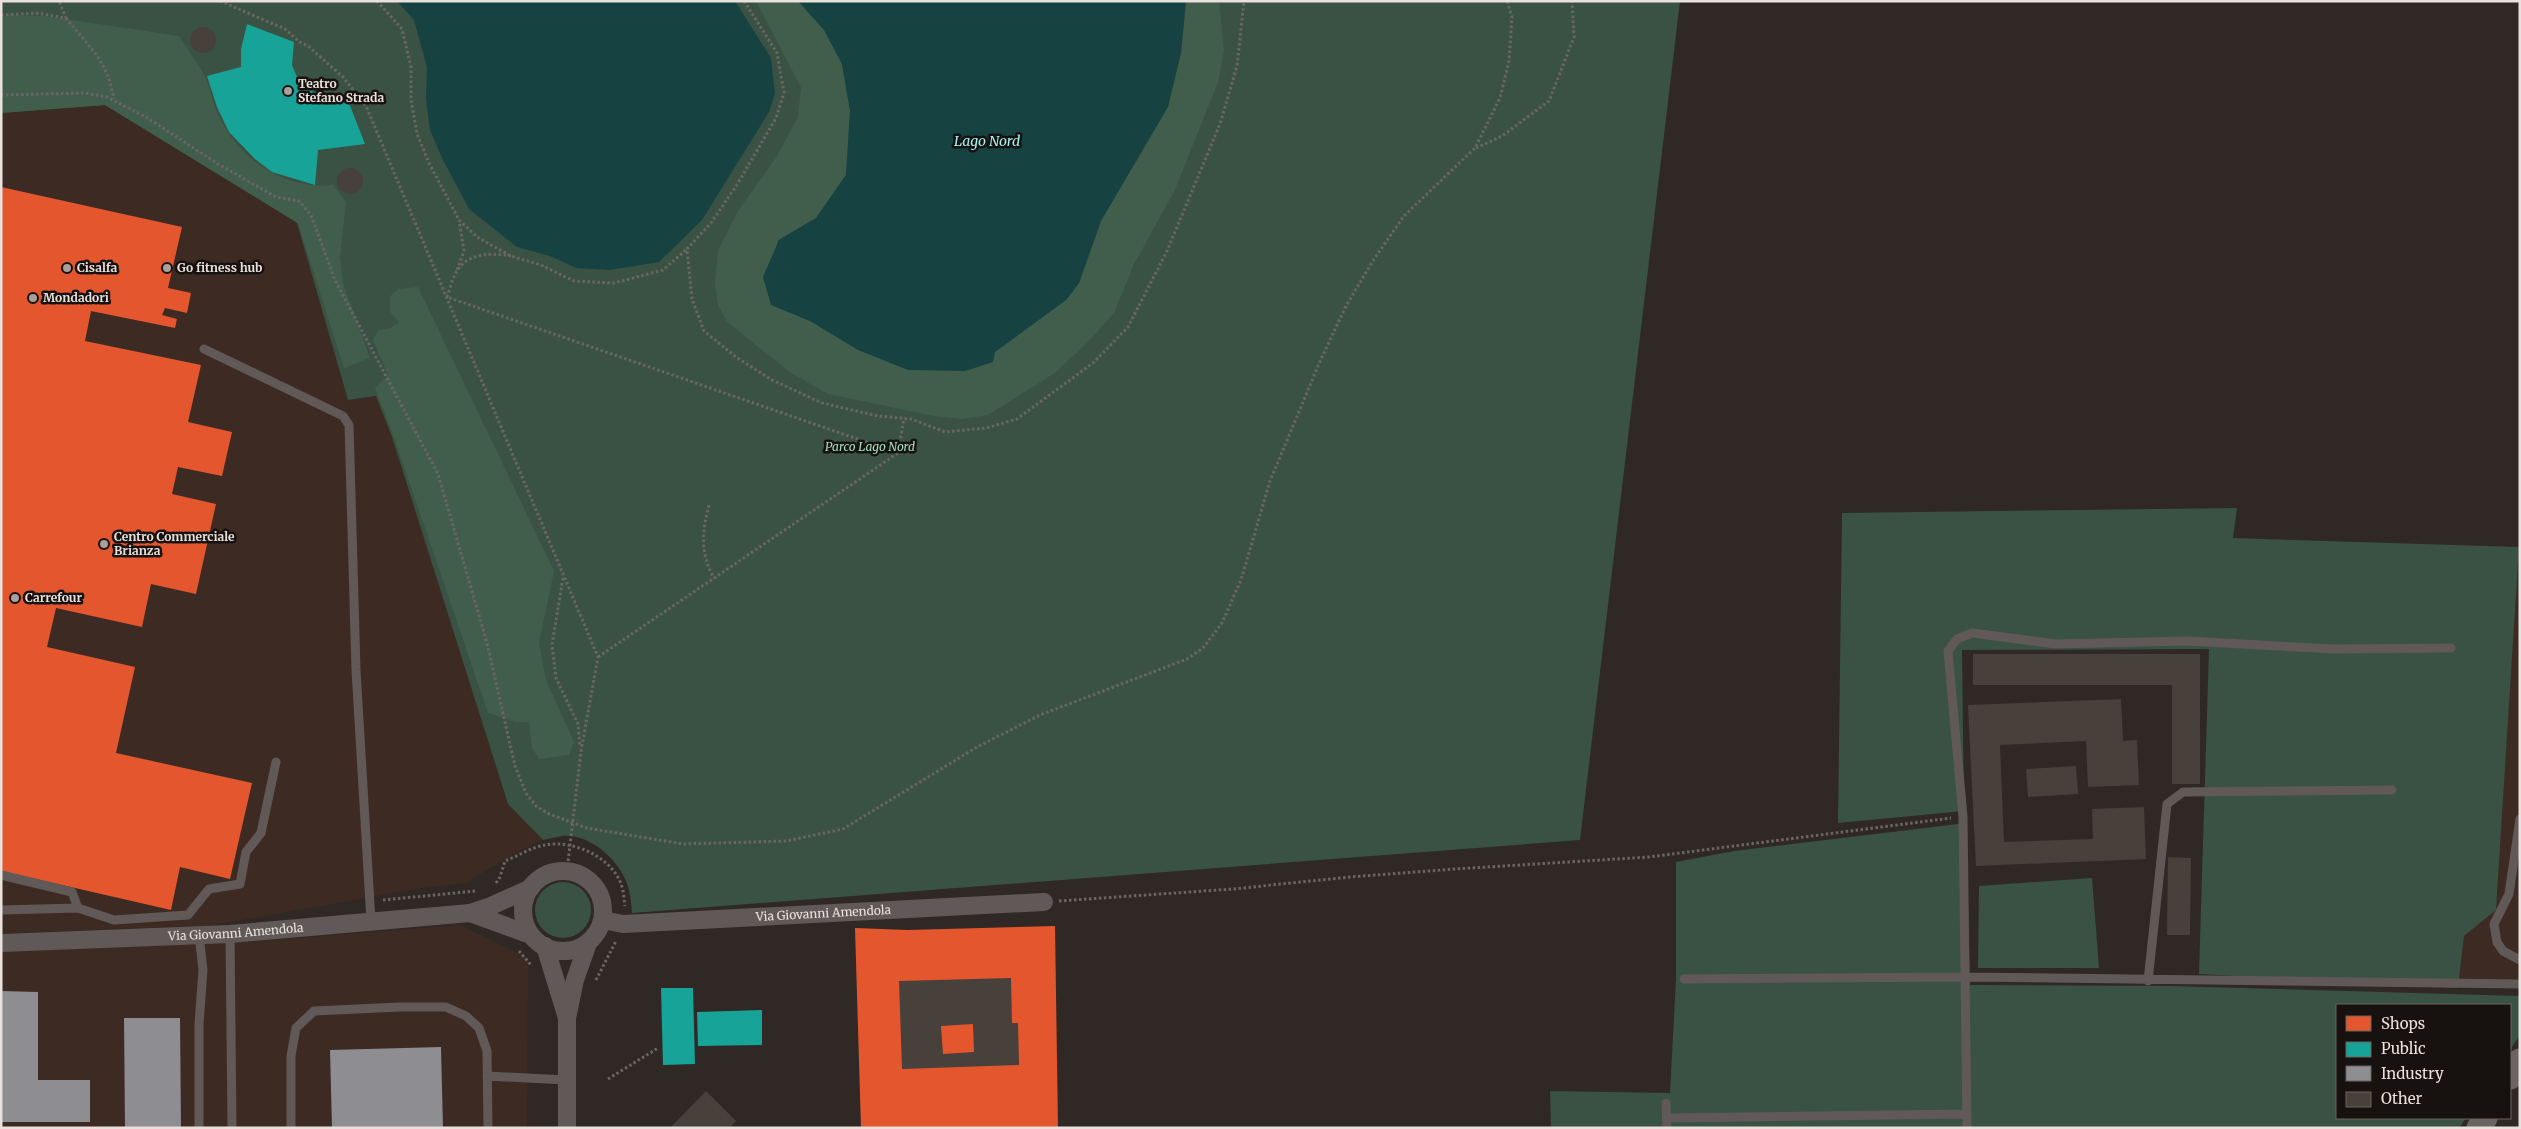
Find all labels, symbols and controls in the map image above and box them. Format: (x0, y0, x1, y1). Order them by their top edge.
place label: Teatro Stefano Strada (298, 76, 384, 105)
marker: Teatro Stefano Strada (282, 85, 294, 97)
water label: Lago Nord (954, 132, 1020, 150)
place label: Cisalfa (77, 260, 118, 275)
place label: Go fitness hub (177, 260, 262, 275)
marker: Cisalfa (61, 262, 73, 274)
marker: Go fitness hub (161, 262, 173, 274)
place label: Mondadori (43, 290, 109, 305)
marker: Mondadori (27, 292, 39, 304)
park label: Parco Lago Nord (825, 439, 915, 454)
place label: Centro Commerciale Brianza (114, 529, 235, 558)
marker: Centro Commerciale Brianza (98, 538, 110, 550)
place label: Carrefour (25, 590, 82, 605)
marker: Carrefour (9, 592, 21, 604)
street label: Via Giovanni Amendola (754, 902, 892, 924)
street label: Via Giovanni Amendola (167, 920, 304, 943)
legend (2336, 1004, 2511, 1119)
text: Shops (2381, 1014, 2425, 1033)
text: Public (2381, 1039, 2426, 1058)
text: Industry (2381, 1064, 2444, 1083)
text: Other (2381, 1089, 2423, 1108)

